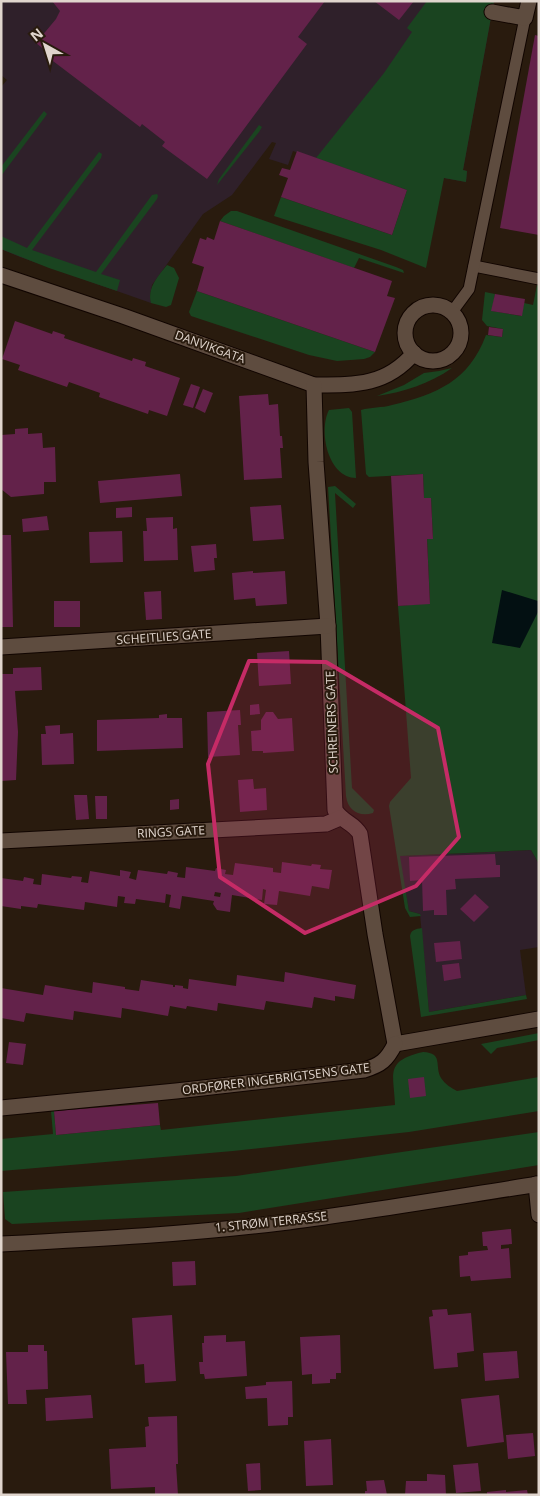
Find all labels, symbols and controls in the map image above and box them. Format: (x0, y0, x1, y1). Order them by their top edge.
north arrow (20, 20, 70, 70)
text: N (26, 24, 47, 45)
street label: DANVIKGATA (173, 326, 248, 367)
street label: SCHEITLIES GATE (116, 625, 212, 648)
street label: SCHREINERS GATE (321, 670, 342, 774)
street label: RINGS GATE (137, 821, 205, 842)
street label: ORDFØRER INGEBRIGTSENS GATE (181, 1059, 371, 1098)
street label: 1. STRØM TERRASSE (214, 1207, 328, 1236)

